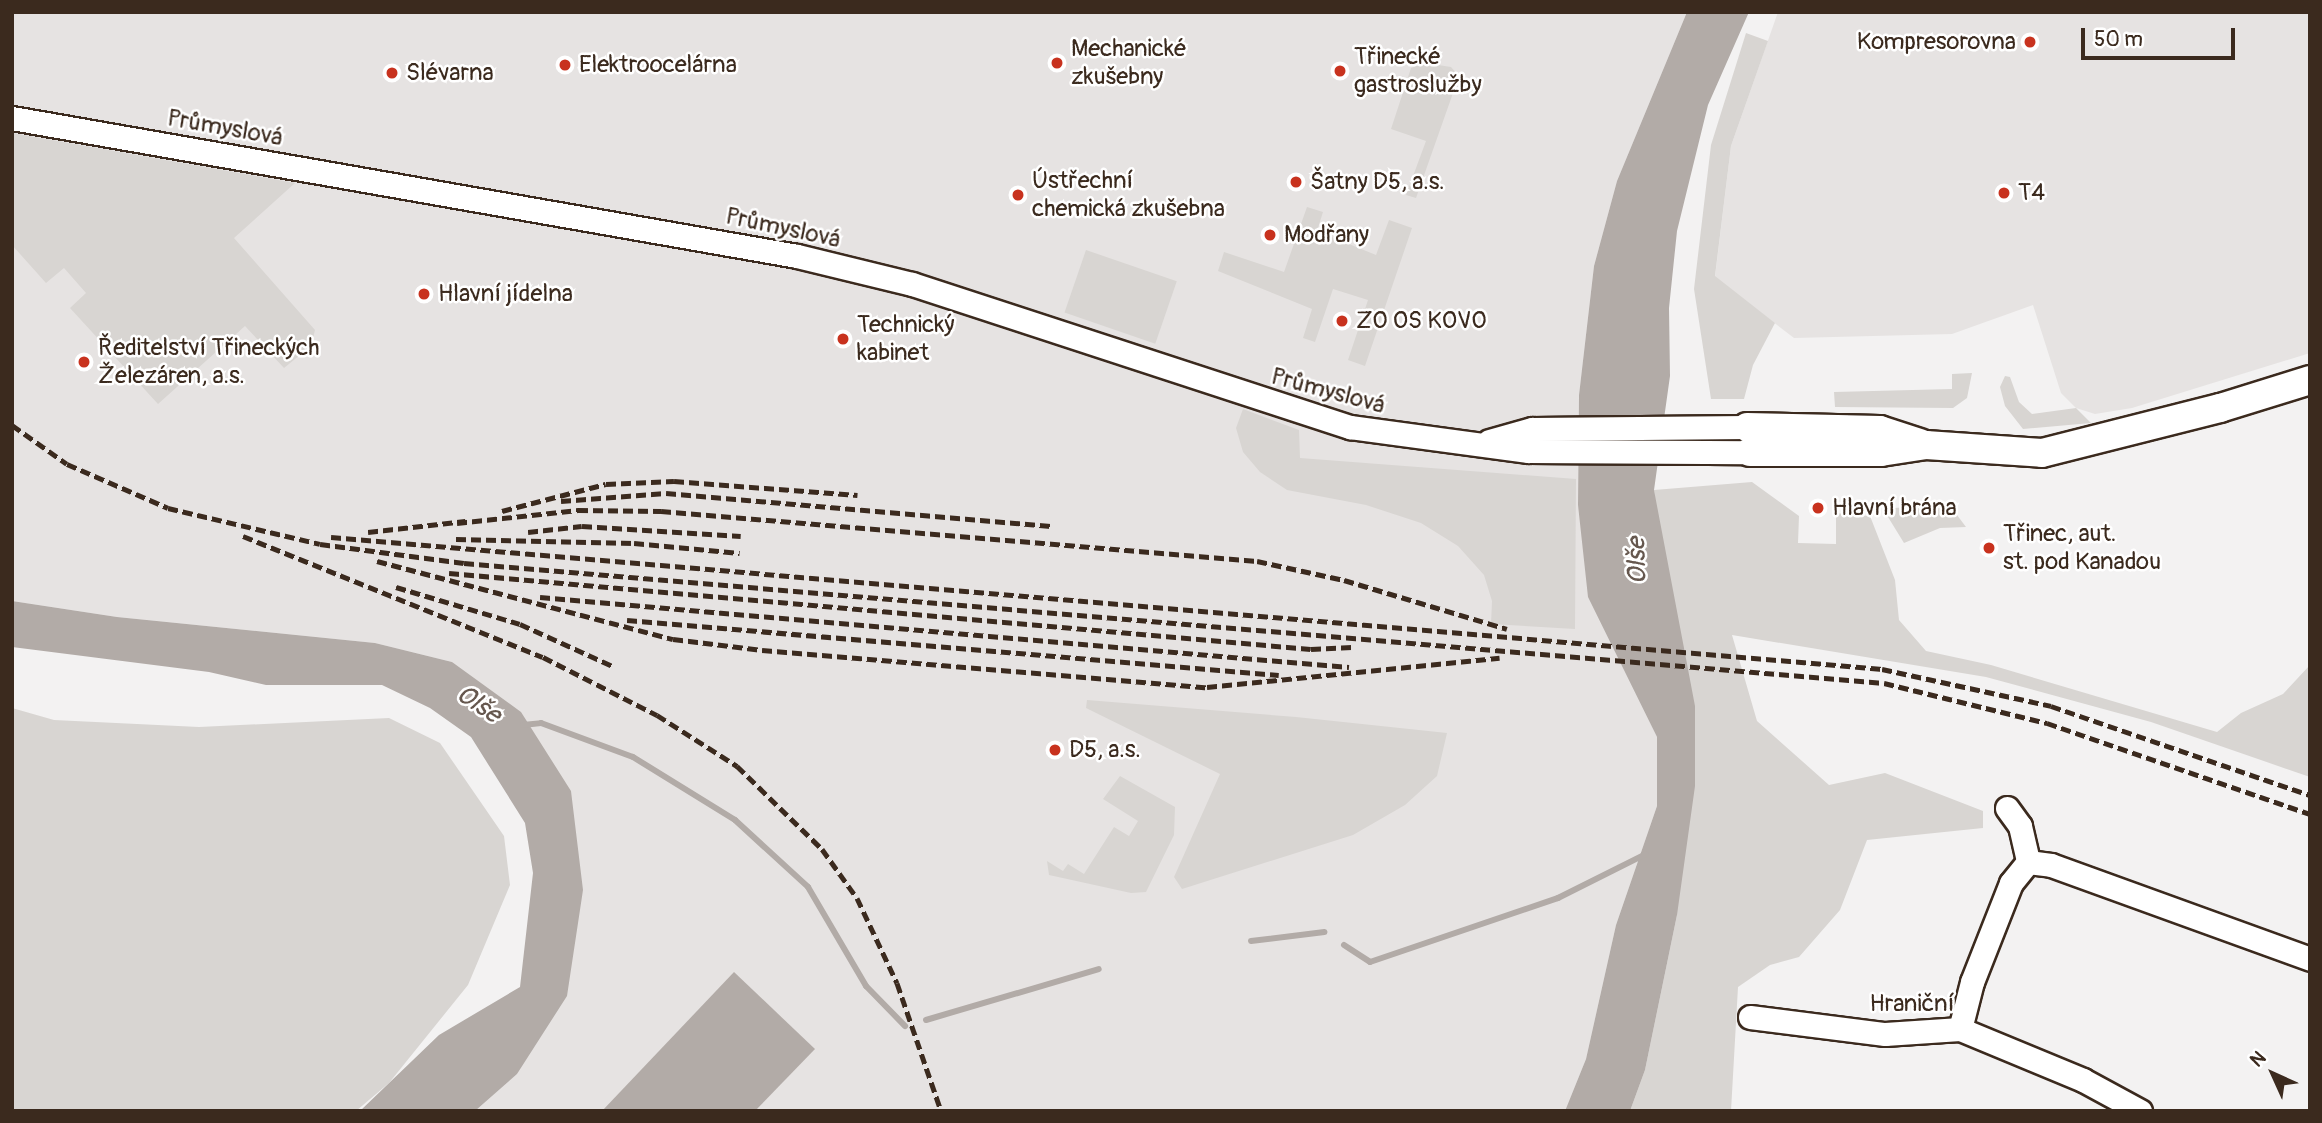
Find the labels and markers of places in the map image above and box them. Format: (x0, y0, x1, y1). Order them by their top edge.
place label: Kompresorovna (1857, 28, 2016, 56)
marker: Kompresorovna (2022, 34, 2038, 50)
place label: Mechanické zkušebny (1071, 35, 1187, 91)
place label: Třinecké gastroslužby (1354, 43, 1482, 99)
place label: Elektroocelárna (579, 51, 737, 79)
marker: Mechanické zkušebny (1049, 55, 1065, 71)
marker: Elektroocelárna (557, 57, 573, 73)
place label: Slévarna (406, 59, 494, 87)
marker: Třinecké gastroslužby (1332, 63, 1348, 79)
marker: Slévarna (384, 65, 400, 81)
place label: Ústřechní chemická zkušebna (1032, 167, 1225, 223)
place label: Šatny D5, a.s. (1310, 168, 1445, 196)
marker: Šatny D5, a.s. (1288, 174, 1304, 190)
place label: T4 (2018, 179, 2045, 207)
marker: T4 (1996, 185, 2012, 201)
marker: Ústřechní chemická zkušebna (1010, 187, 1026, 203)
place label: Modřany (1284, 221, 1369, 249)
marker: Modřany (1262, 227, 1278, 243)
place label: Hlavní jídelna (438, 280, 573, 308)
marker: Hlavní jídelna (416, 286, 432, 302)
place label: ZO OS KOVO (1356, 307, 1487, 335)
place label: Technický kabinet (857, 311, 954, 367)
marker: ZO OS KOVO (1334, 313, 1350, 329)
marker: Technický kabinet (835, 331, 851, 347)
place label: Ředitelství Třineckých Železáren, a.s. (98, 334, 319, 390)
marker: Ředitelství Třineckých Železáren, a.s. (76, 354, 92, 370)
place label: Hlavní brána (1832, 494, 1957, 522)
marker: Hlavní brána (1810, 500, 1826, 516)
place label: Třinec, aut. st. pod Kanadou (2003, 520, 2161, 576)
marker: Třinec, aut. st. pod Kanadou (1981, 540, 1997, 556)
place label: D5, a.s. (1069, 736, 1141, 764)
marker: D5, a.s. (1047, 742, 1063, 758)

